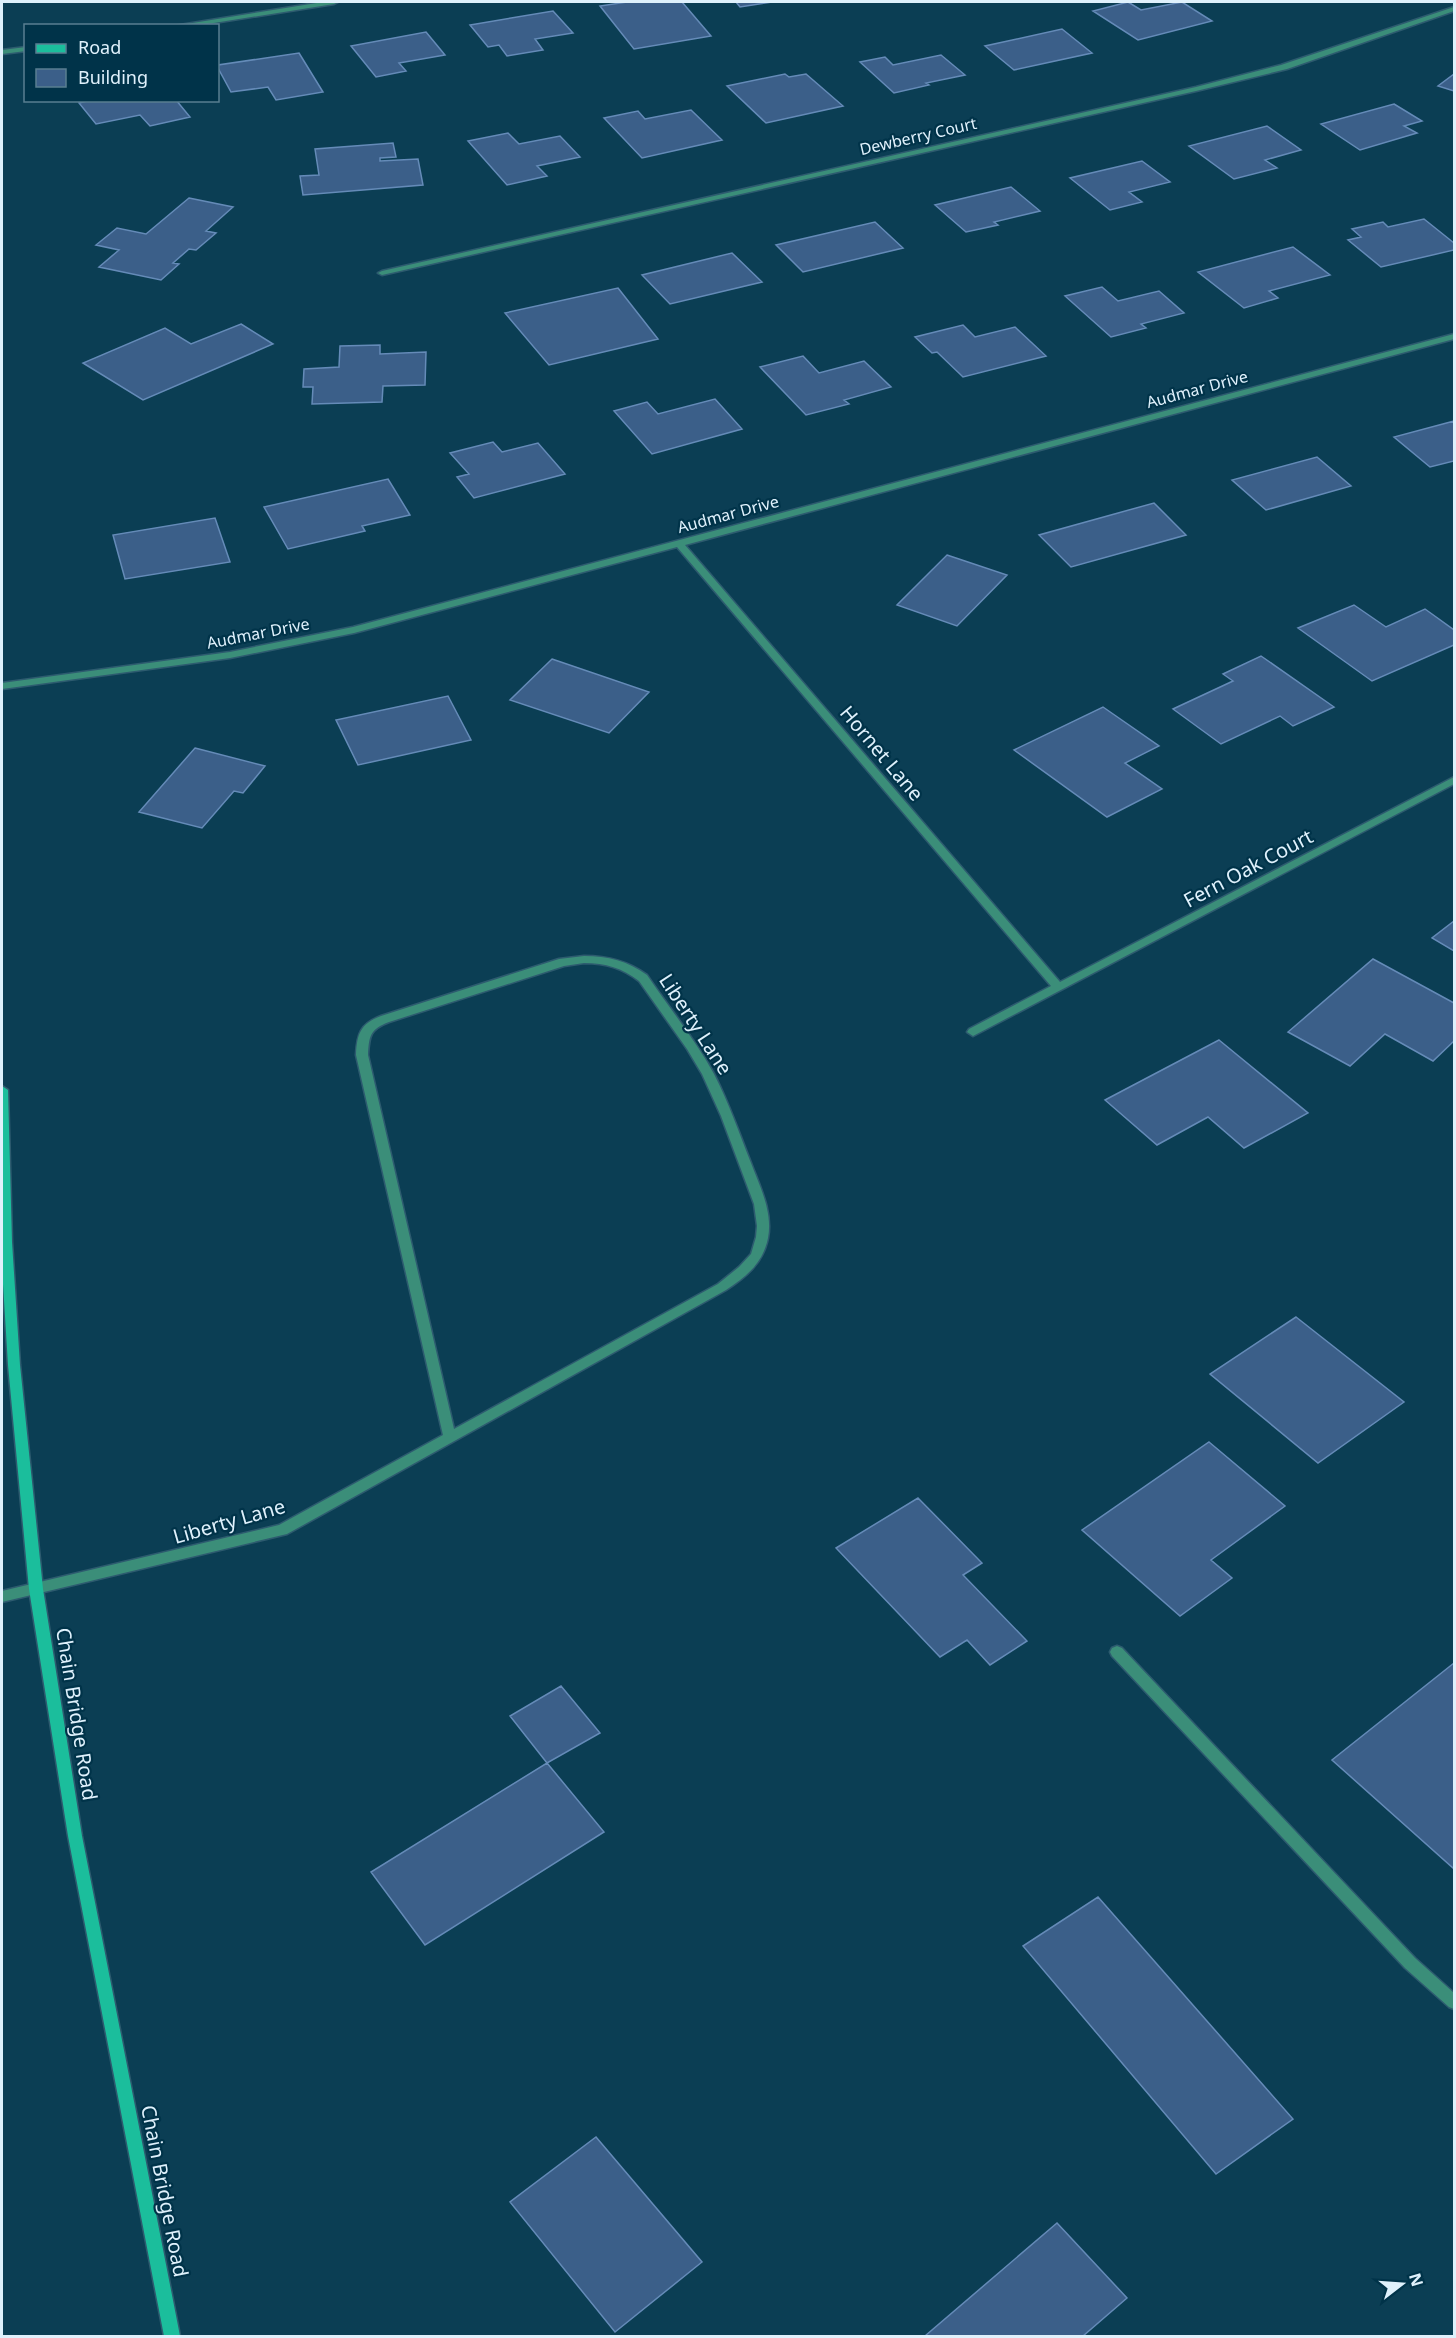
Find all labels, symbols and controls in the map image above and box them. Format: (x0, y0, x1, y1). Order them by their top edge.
legend (24, 24, 219, 102)
text: Road (78, 35, 121, 59)
text: Building (78, 65, 148, 89)
street label: Dewberry Court (857, 112, 979, 160)
street label: Audmar Drive (1144, 365, 1250, 413)
street label: Audmar Drive (675, 490, 781, 538)
street label: Audmar Drive (205, 612, 311, 654)
street label: Hornet Lane (834, 700, 930, 806)
street label: Fern Oak Court (1179, 823, 1317, 913)
street label: Liberty Lane (653, 968, 739, 1080)
street label: Liberty Lane (170, 1492, 288, 1550)
street label: Chain Bridge Road (50, 1626, 104, 1802)
street label: Chain Bridge Road (135, 2103, 195, 2279)
north arrow (1372, 2254, 1432, 2314)
text: N (1404, 2270, 1429, 2289)

